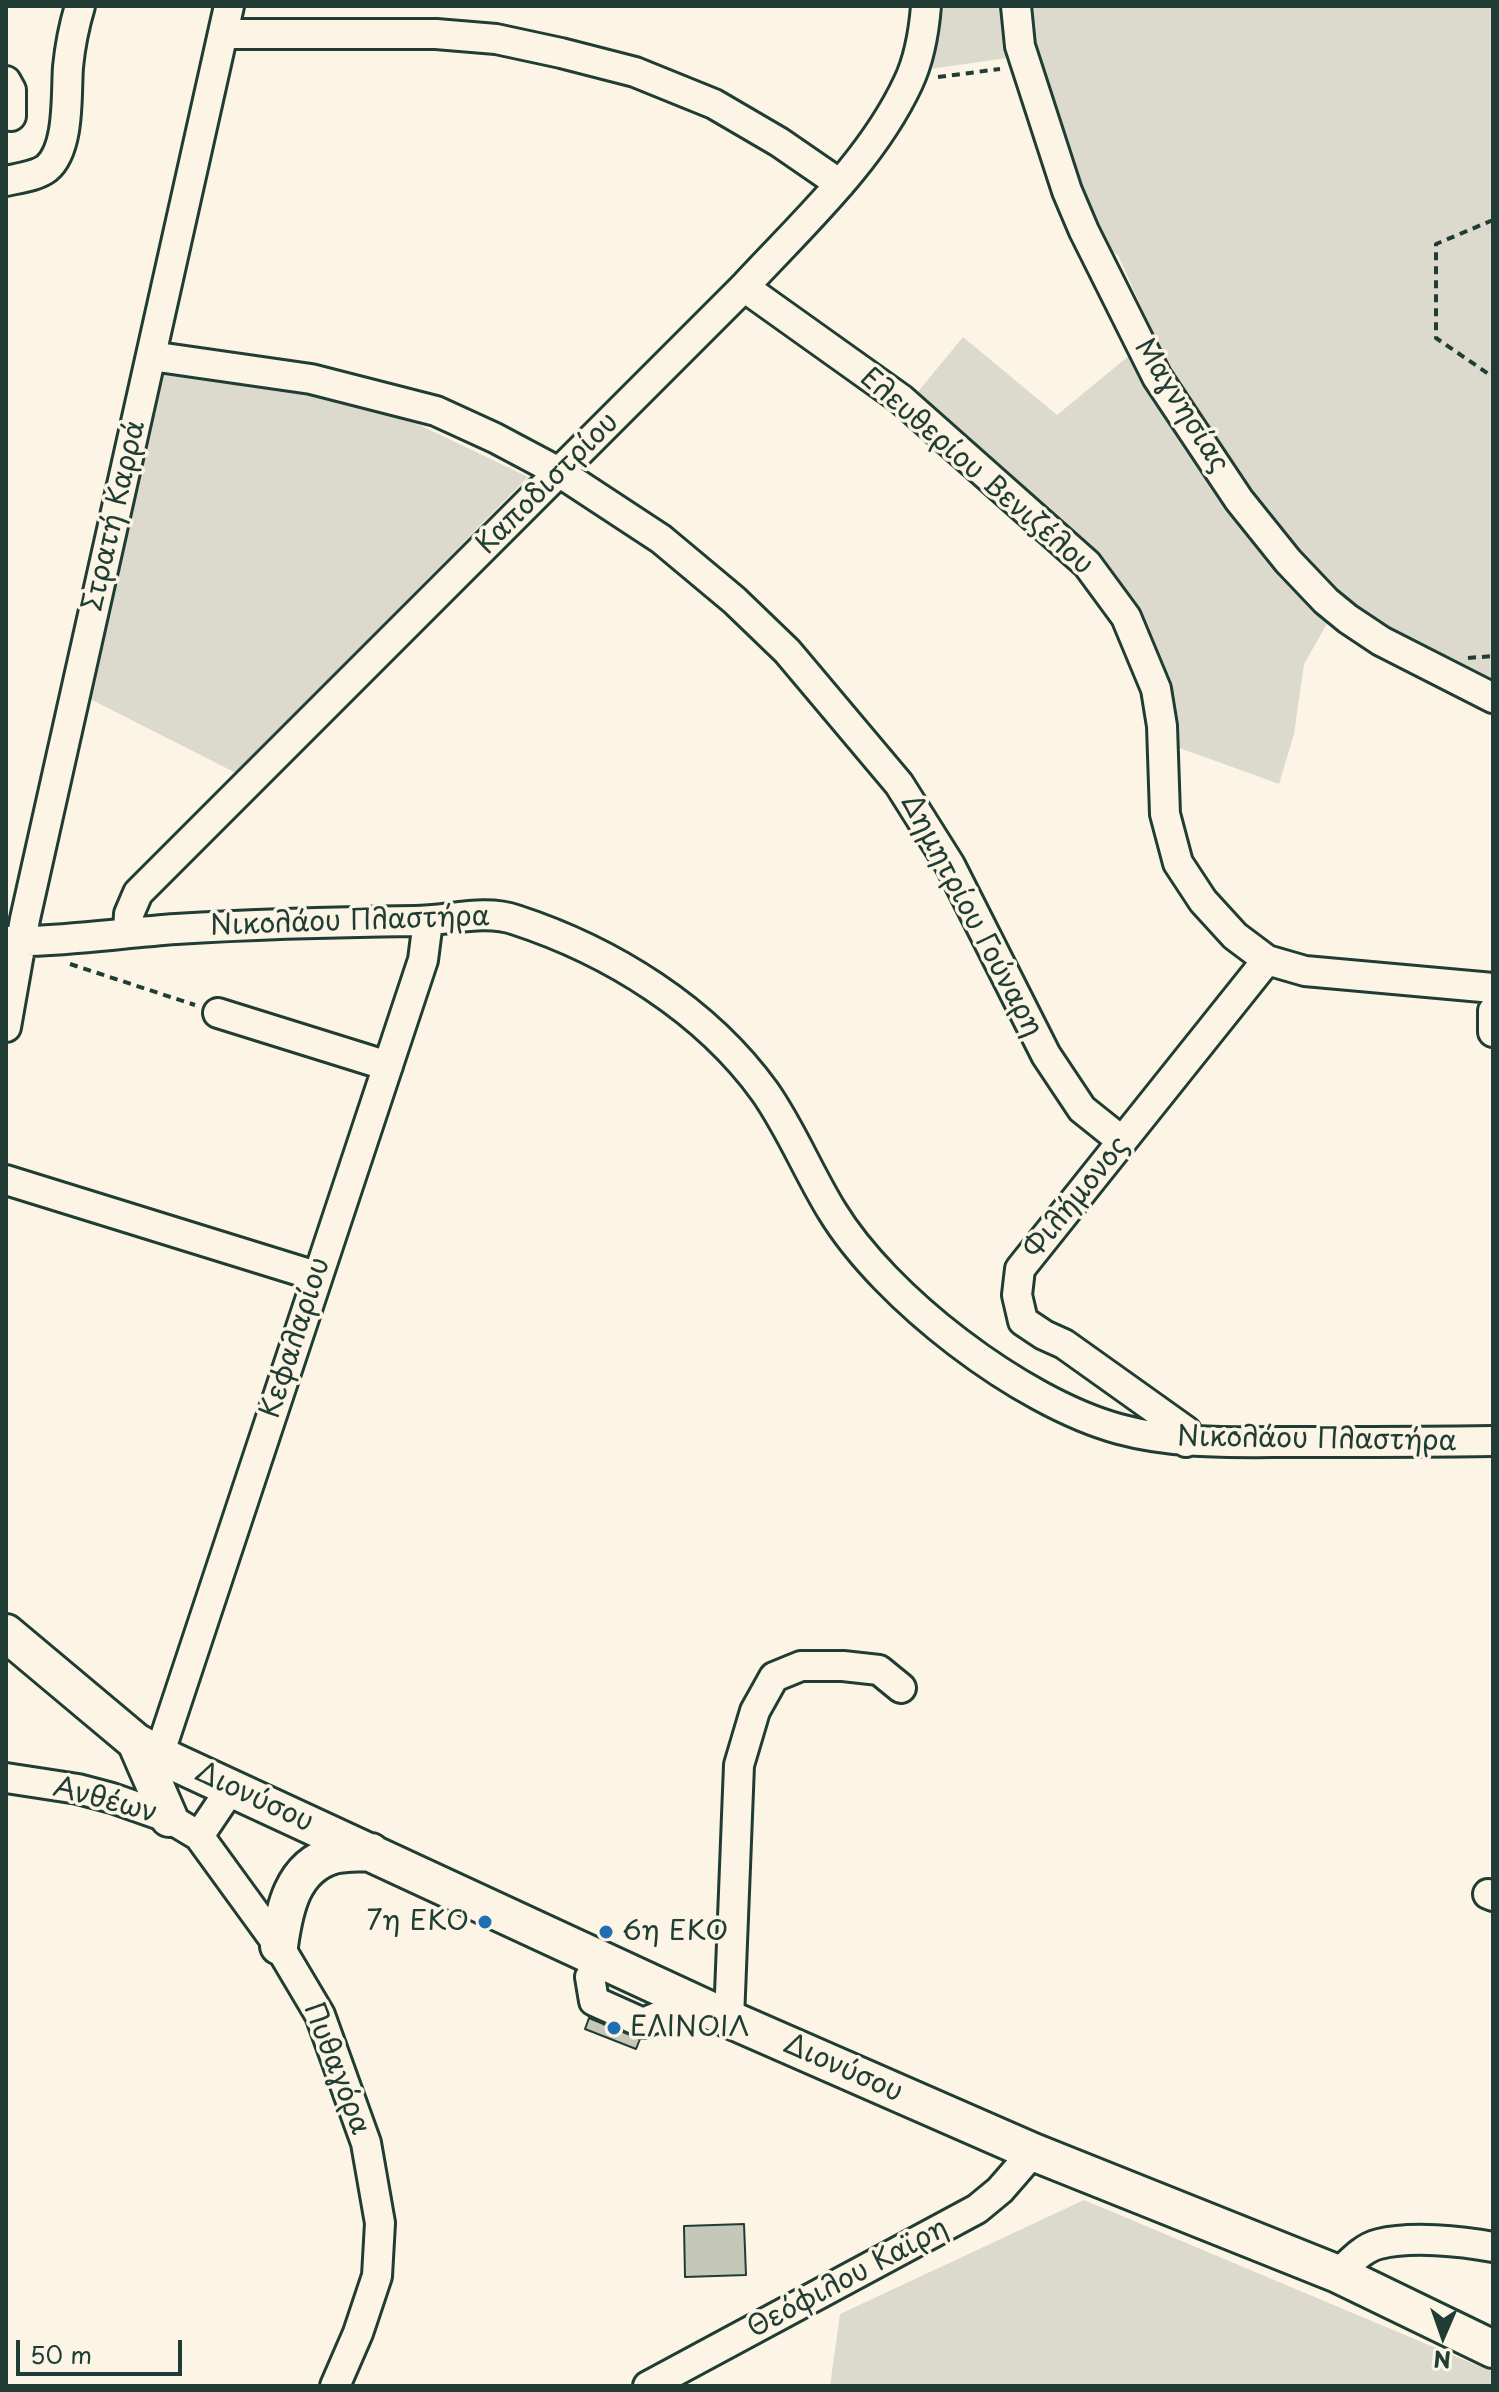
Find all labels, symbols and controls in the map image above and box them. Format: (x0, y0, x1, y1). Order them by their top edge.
street label: Μαγνησίας (1127, 333, 1235, 479)
street label: Ελευθερίου Βενιζέλου (853, 362, 1099, 582)
street label: Καποδιστρίου (470, 406, 626, 562)
street label: Στρατή Καρρά (77, 417, 153, 615)
street label: Δημητρίου Γούναρη (893, 789, 1049, 1043)
street label: Νικολάου Πλαστήρα (210, 900, 490, 944)
street label: Φιλήμονος (1017, 1130, 1137, 1266)
street label: Κεφαλαρίου (254, 1254, 338, 1422)
street label: Νικολάου Πλαστήρα (1177, 1421, 1457, 1459)
street label: Διονύσου (190, 1756, 318, 1840)
street label: Ανθέων (49, 1771, 161, 1831)
place label: 7η ΕΚΟ (366, 1905, 469, 1939)
marker: 7η ΕΚΟ (476, 1913, 494, 1931)
place label: 6η ΕΚΟ (622, 1915, 728, 1949)
marker: 6η ΕΚΟ (597, 1923, 615, 1941)
street label: Πυθαγόρα (295, 1998, 377, 2140)
place label: ΕΛΙΝΟΙΛ (630, 2011, 749, 2045)
marker: ΕΛΙΝΟΙΛ (605, 2019, 623, 2037)
street label: Διονύσου (778, 2028, 908, 2110)
street label: Θεόφιλου Καϊρη (742, 2212, 954, 2346)
north arrow (1403, 2296, 1483, 2376)
scale bar (20, 2324, 186, 2374)
text: 50 m (30, 2336, 92, 2372)
text: N (1433, 2344, 1451, 2377)

